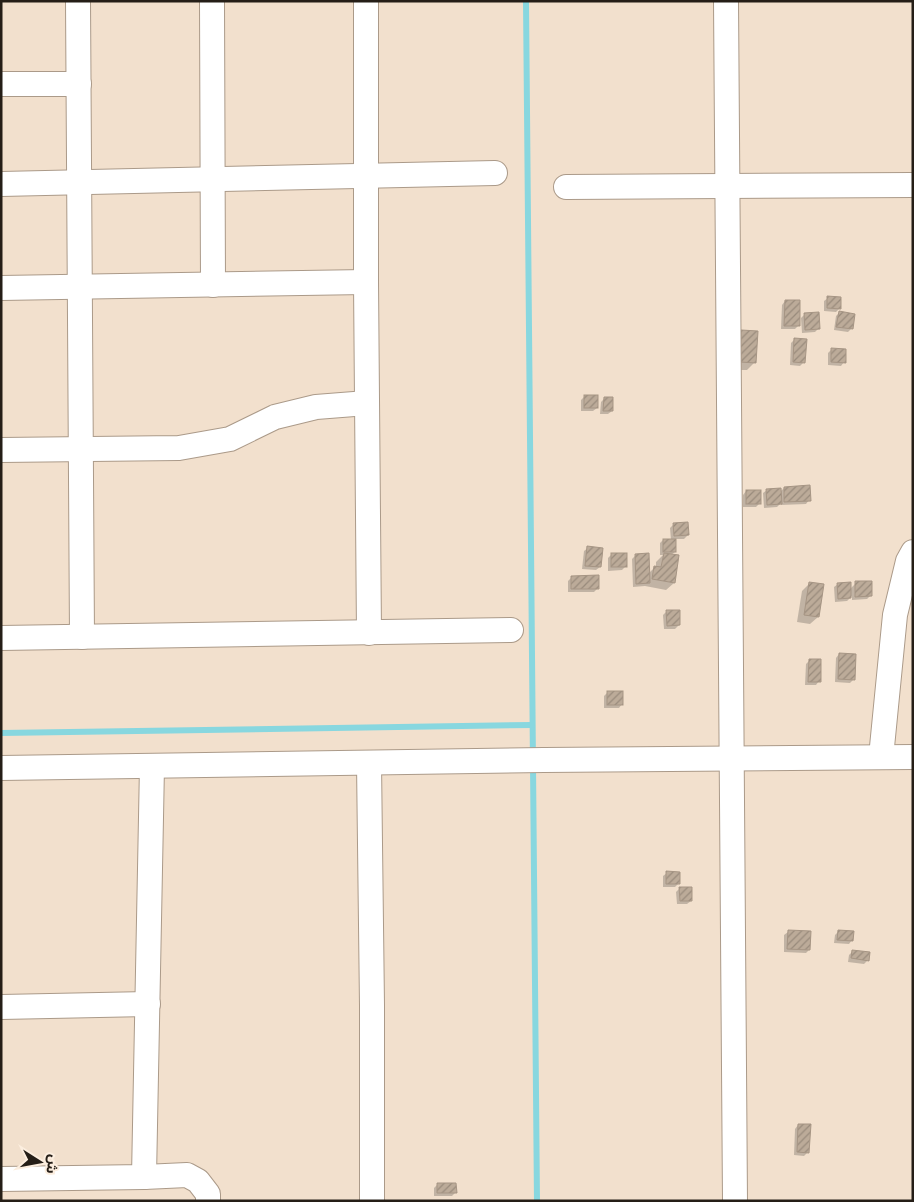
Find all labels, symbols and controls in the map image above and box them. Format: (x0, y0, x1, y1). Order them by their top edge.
north arrow (15, 1137, 65, 1187)
text: ش (42, 1153, 62, 1175)

